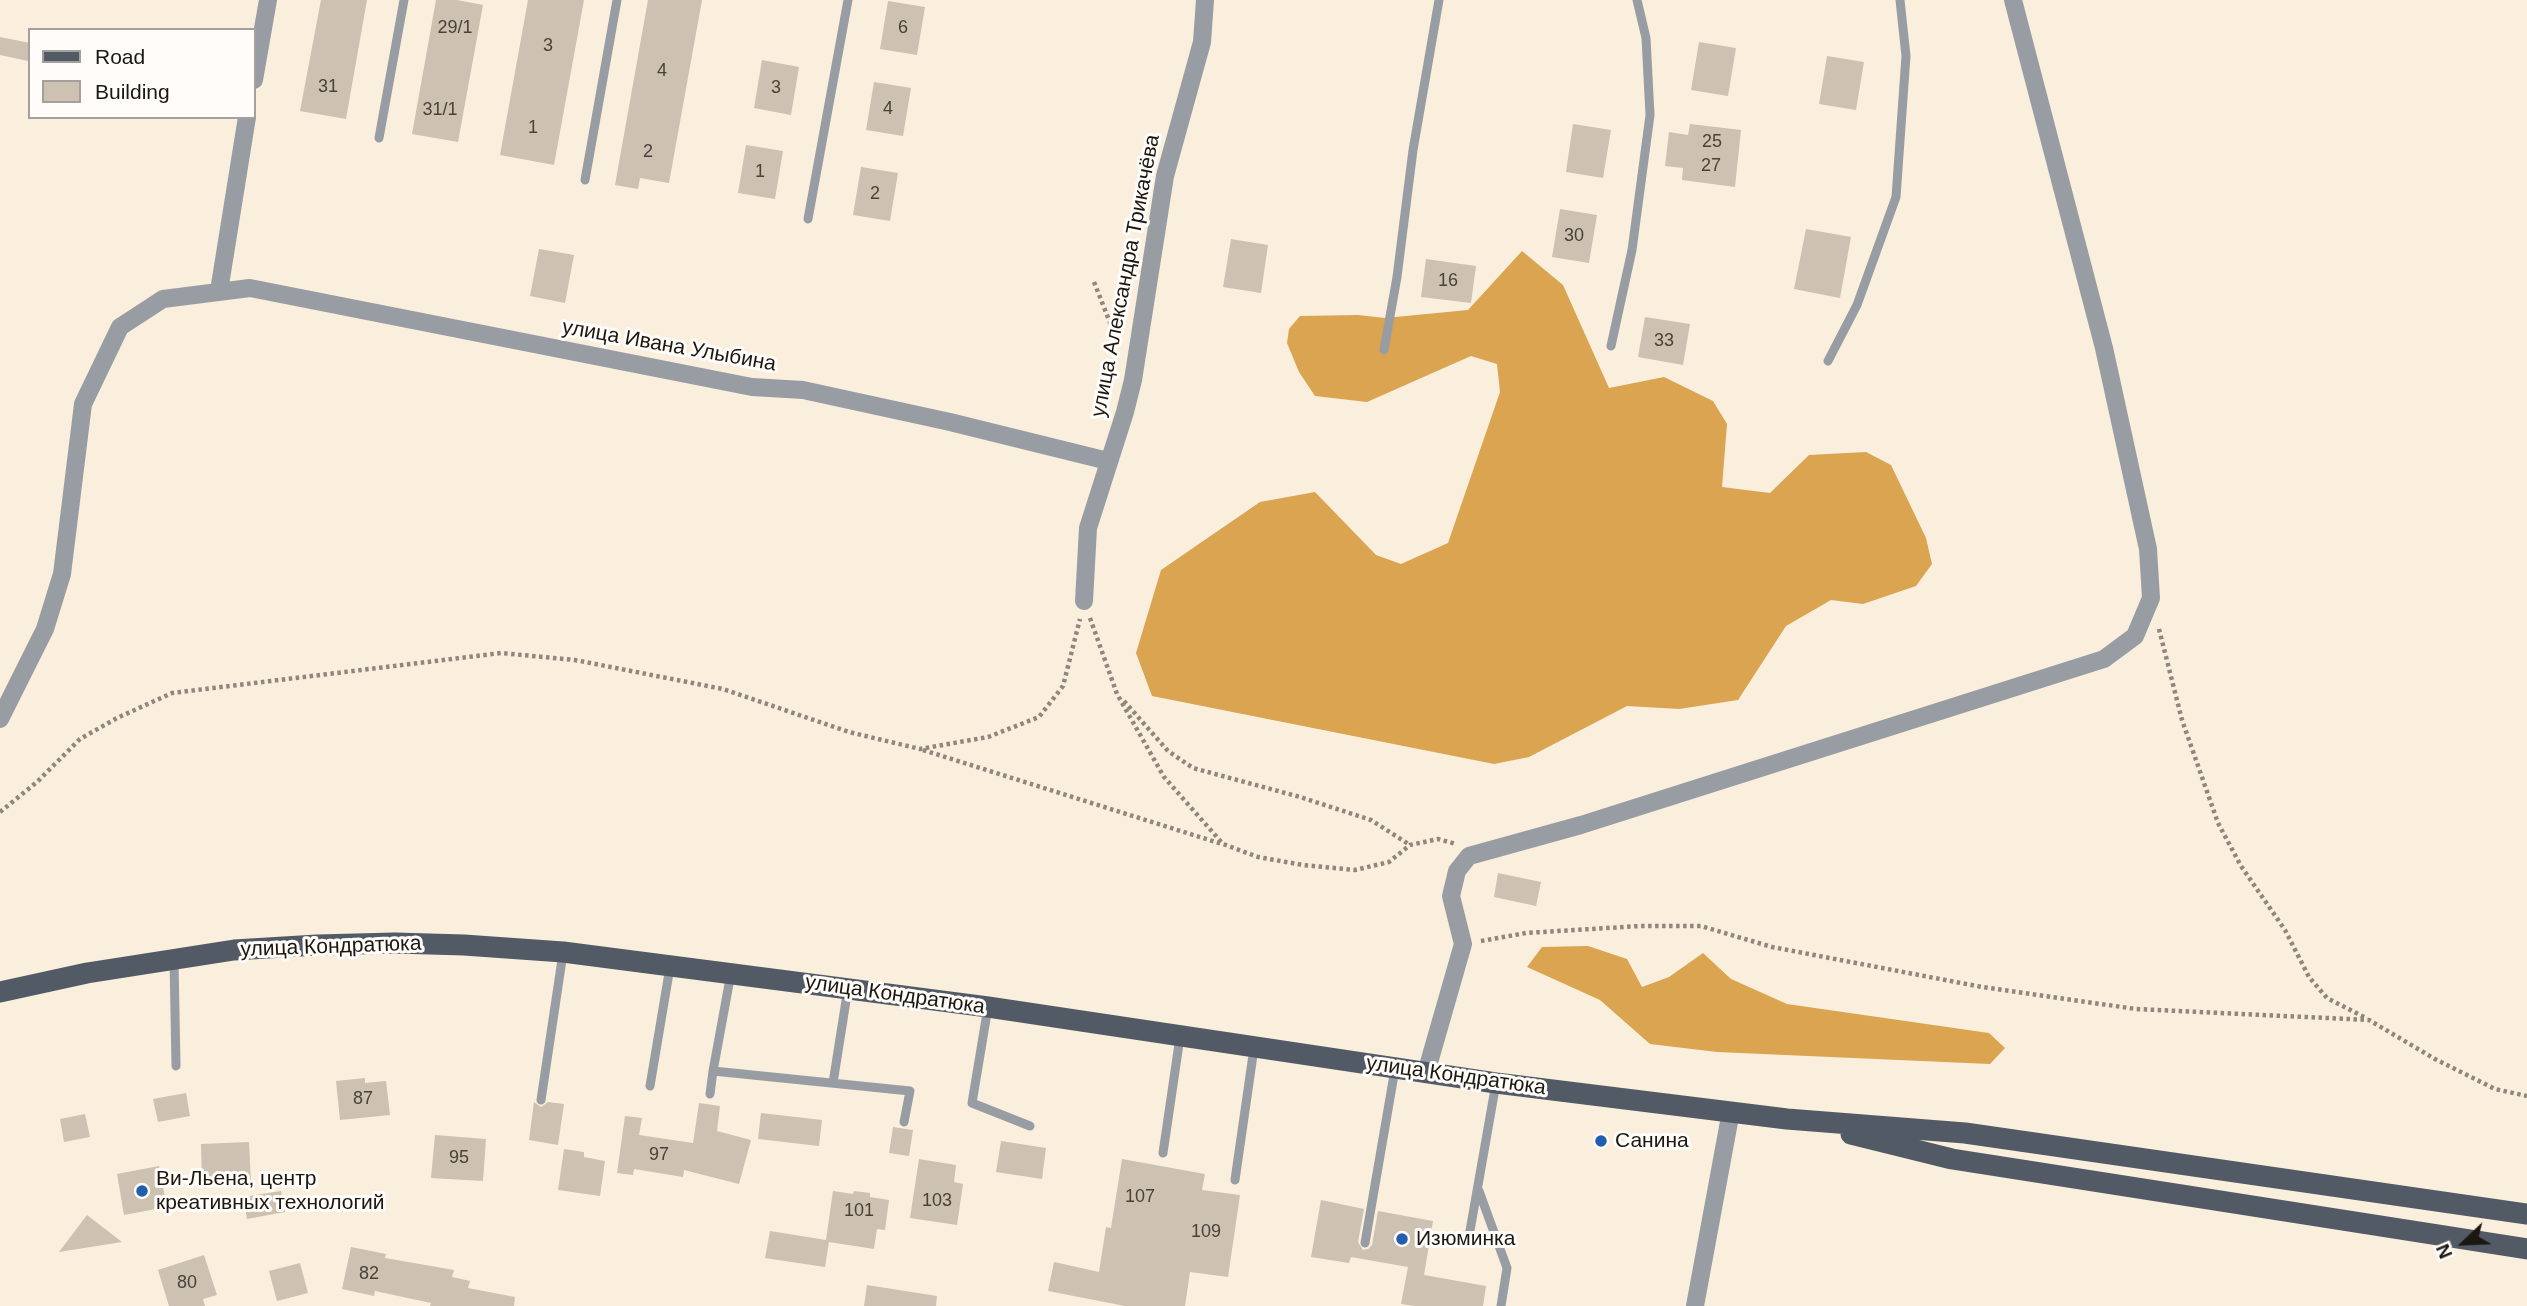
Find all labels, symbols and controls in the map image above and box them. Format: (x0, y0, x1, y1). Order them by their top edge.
house number: 29/1 (437, 17, 473, 39)
house number: 6 (898, 17, 908, 39)
legend (28, 28, 256, 119)
house number: 3 (543, 35, 553, 57)
text: Road (95, 45, 145, 68)
house number: 4 (657, 60, 667, 82)
house number: 31 (318, 76, 338, 98)
house number: 3 (771, 77, 781, 99)
text: Building (95, 80, 170, 103)
house number: 4 (883, 98, 893, 120)
house number: 31/1 (422, 99, 458, 121)
house number: 1 (528, 117, 538, 139)
house number: 25 (1702, 131, 1722, 153)
street label: улица Александра Трикачёва (1086, 133, 1166, 419)
house number: 2 (643, 141, 653, 163)
house number: 27 (1701, 155, 1721, 177)
house number: 1 (755, 161, 765, 183)
house number: 2 (870, 183, 880, 205)
house number: 30 (1564, 225, 1584, 247)
house number: 16 (1438, 270, 1458, 292)
street label: улица Ивана Улыбина (560, 315, 778, 377)
house number: 33 (1654, 330, 1674, 352)
street label: улица Кондратюка (240, 931, 422, 963)
street label: улица Кондратюка (804, 970, 986, 1020)
street label: улица Кондратюка (1365, 1051, 1547, 1101)
house number: 87 (353, 1088, 373, 1110)
place label: Санина (1615, 1128, 1689, 1154)
marker: Санина (1593, 1133, 1609, 1149)
house number: 97 (649, 1144, 669, 1166)
house number: 95 (449, 1147, 469, 1169)
place label: Ви-Льена, центр креативных технологий (156, 1166, 384, 1216)
marker: Ви-Льена, центр креативных технологий (134, 1183, 150, 1199)
house number: 107 (1125, 1186, 1155, 1208)
house number: 103 (922, 1190, 952, 1212)
house number: 101 (844, 1200, 874, 1222)
north arrow (2429, 1208, 2499, 1278)
house number: 109 (1191, 1221, 1221, 1243)
place label: Изюминка (1416, 1226, 1515, 1252)
marker: Изюминка (1394, 1231, 1410, 1247)
text: N (2432, 1241, 2457, 1262)
house number: 82 (359, 1263, 379, 1285)
house number: 80 (177, 1272, 197, 1294)

